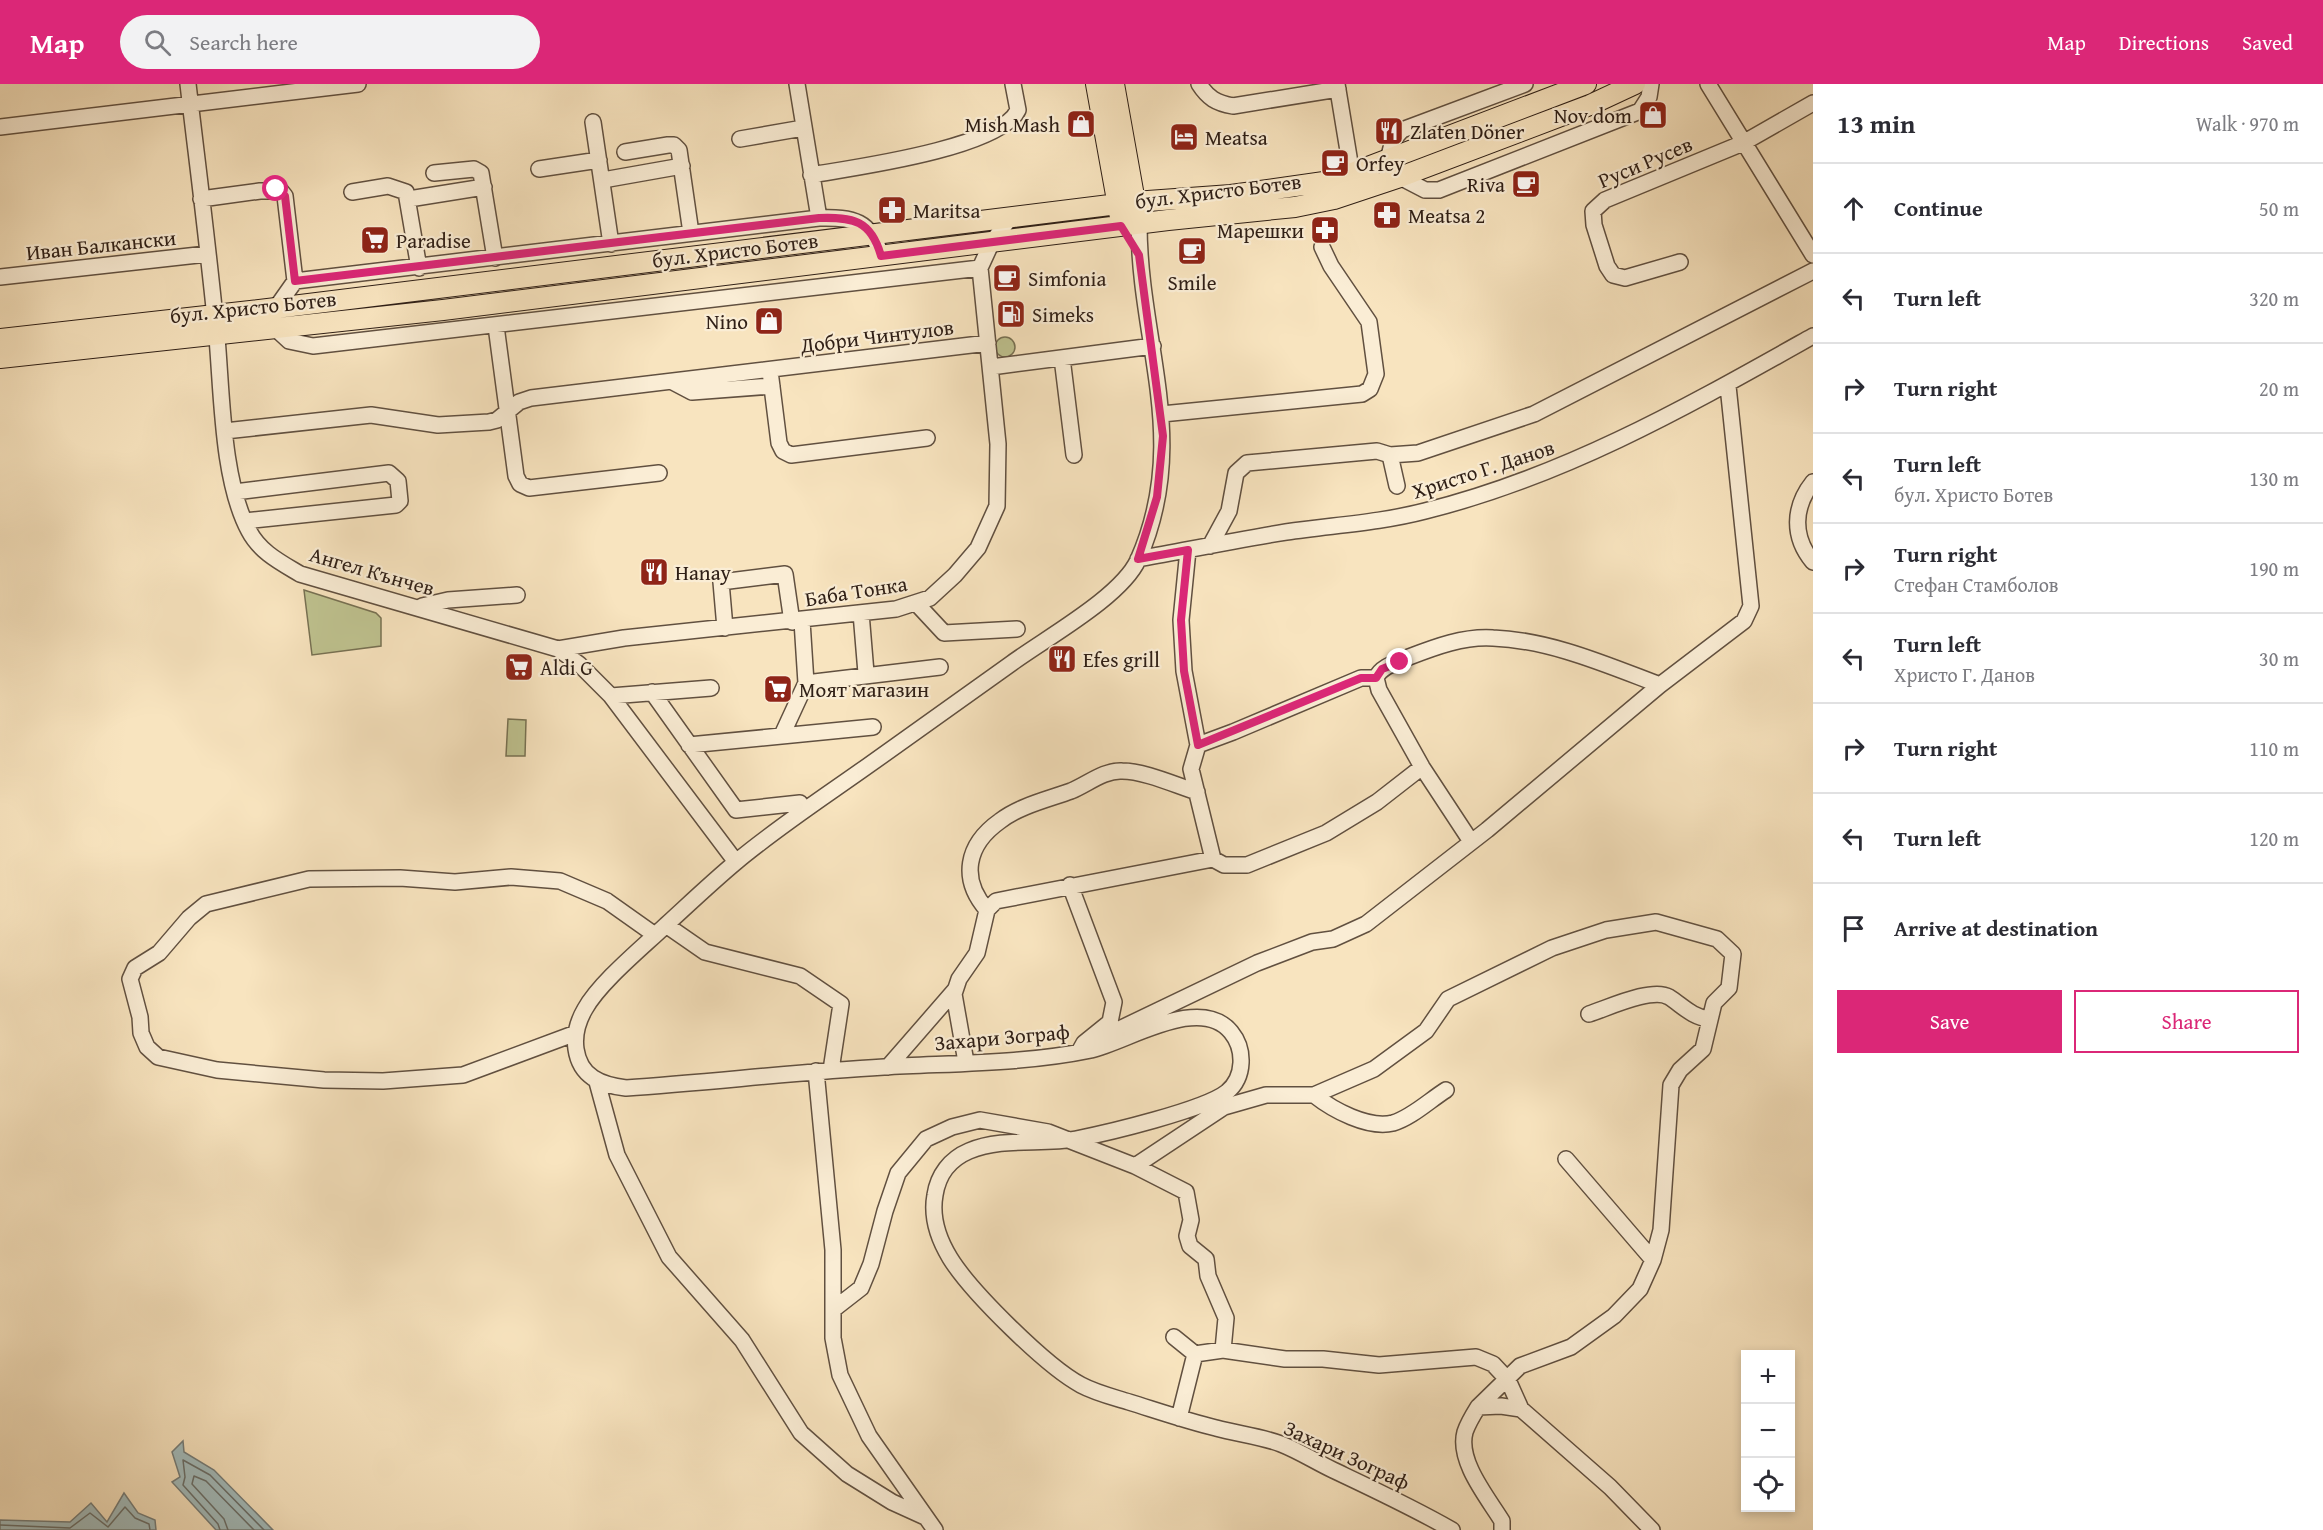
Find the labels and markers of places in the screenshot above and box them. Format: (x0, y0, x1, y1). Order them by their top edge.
shop icon: Nov dom (1637, 99, 1669, 131)
place label: Nov dom (1554, 100, 1632, 131)
shop icon: Mish Mash (1065, 108, 1097, 140)
place label: Mish Mash (965, 109, 1060, 140)
restaurant icon: Zlaten Döner (1373, 115, 1405, 147)
place label: Zlaten Döner (1410, 116, 1525, 147)
hotel icon: Meatsa (1168, 121, 1200, 153)
place label: Meatsa (1205, 122, 1268, 153)
cafe icon: Orfey (1319, 147, 1351, 179)
place label: Orfey (1356, 148, 1405, 179)
cafe icon: Riva (1510, 168, 1542, 200)
place label: Riva (1467, 169, 1505, 200)
pharmacy icon: Maritsa (876, 194, 908, 226)
place label: Maritsa (913, 195, 980, 226)
pharmacy icon: Meatsa 2 (1371, 199, 1403, 231)
place label: Meatsa 2 (1408, 200, 1485, 231)
pharmacy icon: Марешки (1309, 214, 1341, 246)
place label: Марешки (1217, 215, 1304, 246)
supermarket icon: Paradise (359, 224, 391, 256)
place label: Paradise (396, 225, 471, 256)
cafe icon: Smile (1176, 235, 1208, 267)
cafe icon: Simfonia (991, 262, 1023, 294)
place label: Simfonia (1028, 263, 1106, 294)
place label: Smile (1167, 267, 1217, 298)
fuel station icon: Simeks (995, 298, 1027, 330)
place label: Simeks (1032, 299, 1094, 330)
shop icon: Nino (753, 305, 785, 337)
place label: Nino (706, 306, 748, 337)
restaurant icon: Hanay (638, 556, 670, 588)
place label: Hanay (675, 557, 732, 588)
restaurant icon: Efes grill (1046, 643, 1078, 675)
place label: Efes grill (1083, 644, 1160, 675)
supermarket icon: Aldi G (503, 651, 535, 683)
place label: Aldi G (540, 652, 593, 683)
supermarket icon: Моят магазин (762, 673, 794, 705)
place label: Моят магазин (799, 674, 929, 705)

